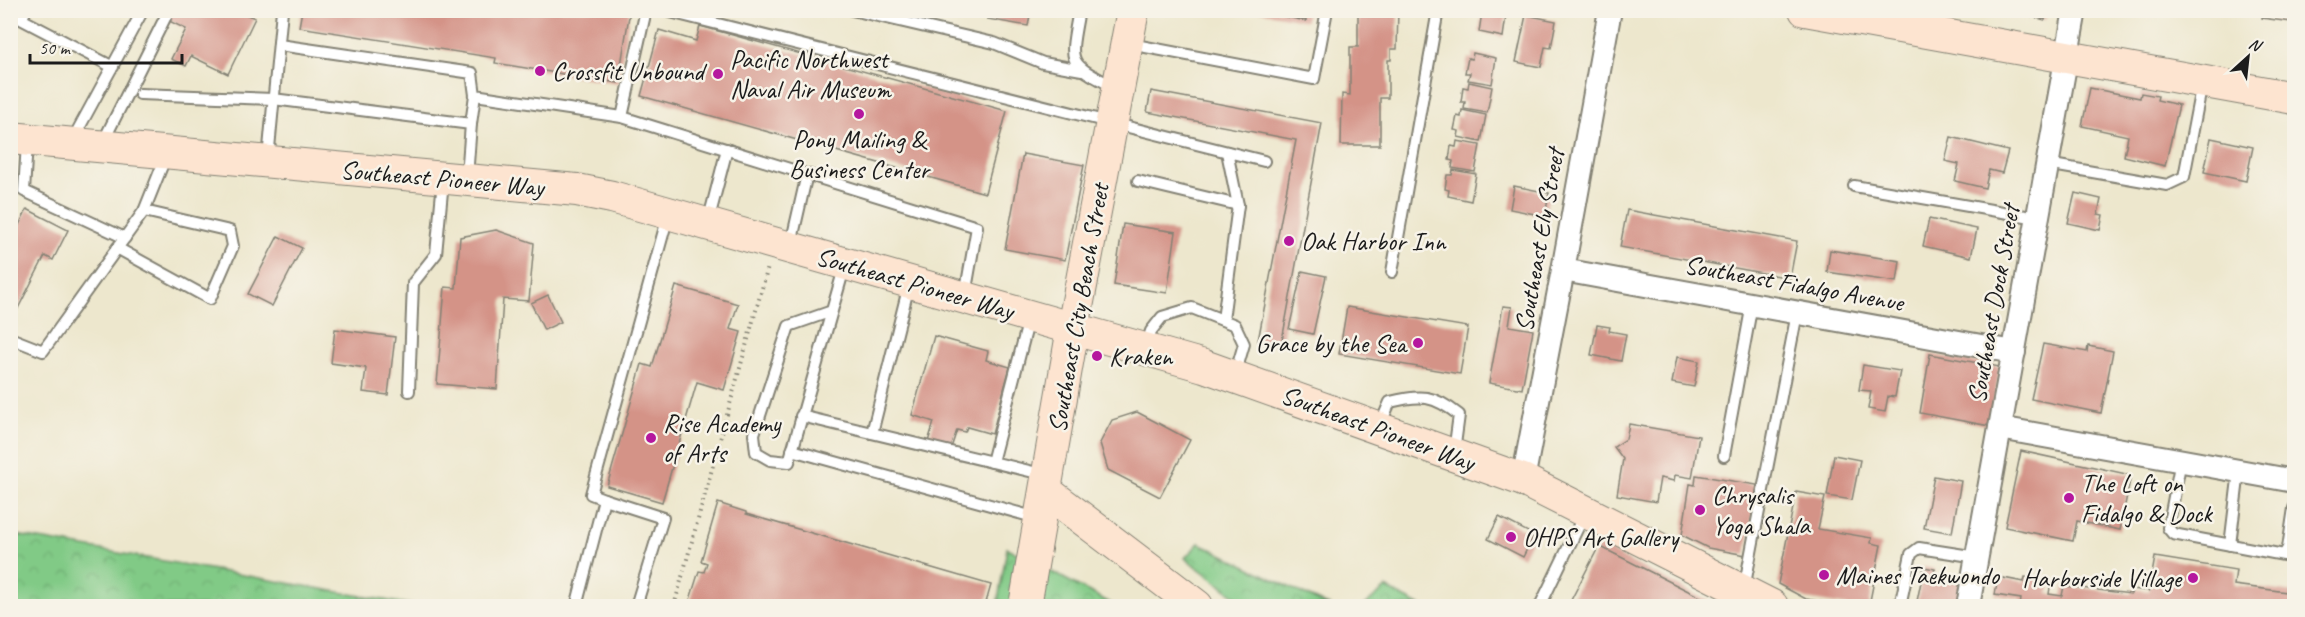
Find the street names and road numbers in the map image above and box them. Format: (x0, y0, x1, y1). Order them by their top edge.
street label: Southeast Ely Street (1507, 143, 1572, 334)
street label: Southeast Pioneer Way (339, 153, 547, 204)
street label: Southeast City Beach Street (1040, 179, 1117, 435)
street label: Southeast Dock Street (1960, 199, 2028, 406)
street label: Southeast Pioneer Way (812, 240, 1019, 328)
street label: Southeast Fidalgo Avenue (1682, 248, 1908, 319)
street label: Southeast Pioneer Way (1276, 378, 1481, 480)

